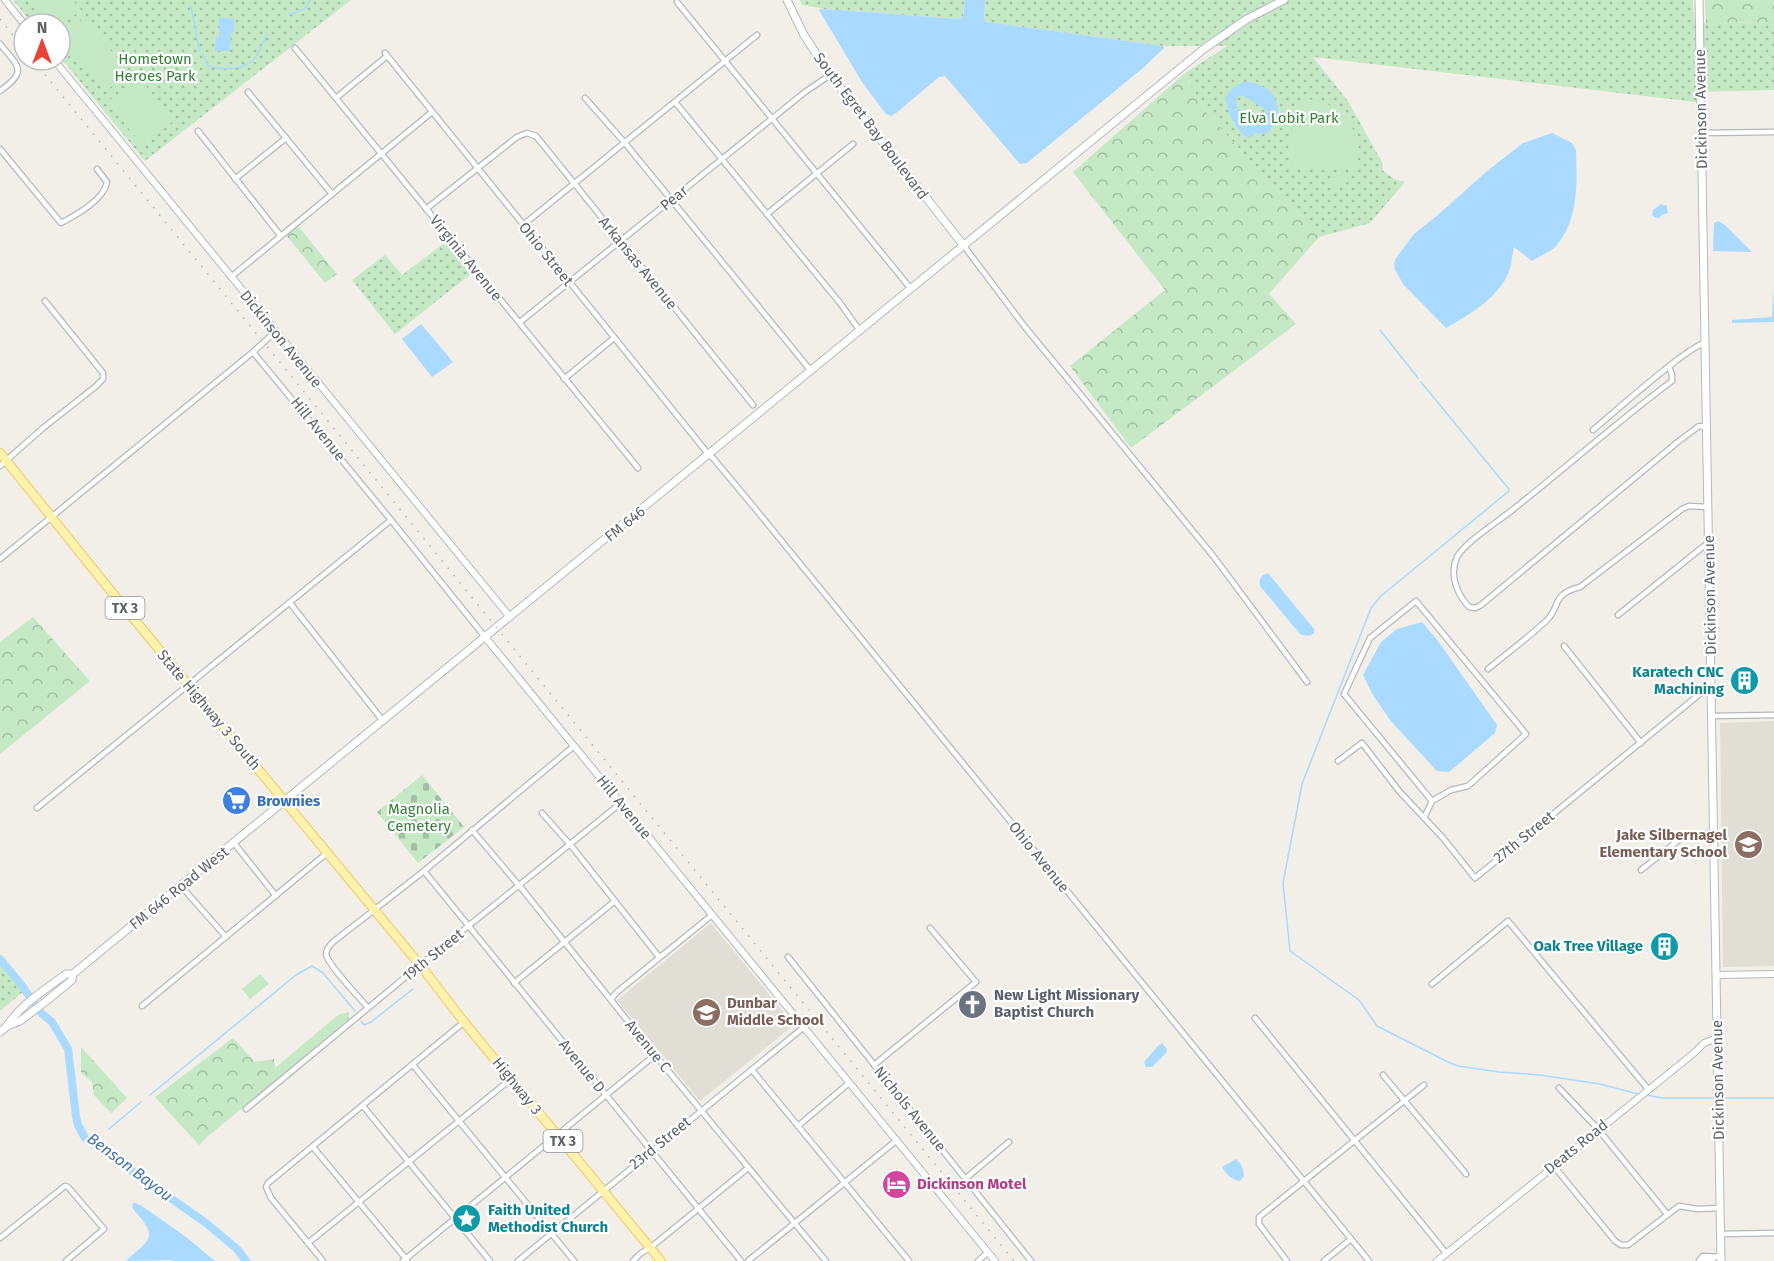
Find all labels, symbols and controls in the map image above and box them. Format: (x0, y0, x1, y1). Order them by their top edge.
north arrow (12, 12, 72, 72)
text: N (37, 18, 47, 37)
street label: South Egret Bay Boulevard (810, 49, 932, 203)
street label: Dickinson Avenue (1691, 49, 1711, 169)
park label: Hometown Heroes Park (114, 50, 196, 85)
park label: Elva Lobit Park (1239, 109, 1339, 127)
street label: Pear (657, 181, 692, 215)
street label: Virginia Avenue (426, 211, 506, 305)
street label: Arkansas Avenue (595, 213, 681, 313)
street label: Ohio Street (515, 218, 578, 290)
street label: Dickinson Avenue (236, 287, 326, 391)
street label: Hill Avenue (287, 393, 349, 465)
street label: FM 646 (601, 502, 649, 546)
street label: Dickinson Avenue (1700, 535, 1720, 655)
road number: TX 3 (106, 597, 144, 619)
street label: State Highway 3 South (154, 646, 264, 774)
place label: Karatech CNC Machining (1632, 663, 1725, 698)
building icon: Karatech CNC Machining (1729, 665, 1761, 697)
street label: Hill Avenue (593, 771, 655, 843)
supermarket icon: Brownies (220, 785, 252, 817)
place label: Brownies (257, 792, 320, 810)
park label: Magnolia Cemetery (387, 800, 452, 835)
street label: 27th Street (1490, 807, 1558, 867)
street label: Ohio Avenue (1005, 818, 1073, 896)
place label: Jake Silbernagel Elementary School (1599, 826, 1728, 861)
school or university icon: Jake Silbernagel Elementary School (1732, 828, 1764, 860)
street label: FM 646 Road West (126, 842, 233, 933)
street label: 19th Street (399, 925, 468, 985)
building icon: Oak Tree Village (1648, 930, 1680, 962)
place label: Oak Tree Village (1533, 937, 1643, 955)
place label: New Light Missionary Baptist Church (994, 986, 1139, 1021)
church icon: New Light Missionary Baptist Church (957, 988, 989, 1020)
place label: Dunbar Middle School (727, 994, 824, 1029)
school or university icon: Dunbar Middle School (690, 996, 722, 1028)
street label: Avenue C (621, 1016, 675, 1076)
street label: Dickinson Avenue (1708, 1020, 1728, 1140)
street label: Avenue D (555, 1036, 609, 1096)
street label: Highway 3 (488, 1054, 546, 1118)
street label: Nichols Avenue (870, 1063, 950, 1155)
street label: 23rd Street (626, 1112, 695, 1173)
street label: Deats Road (1540, 1116, 1612, 1178)
water label: Benson Bayou (84, 1129, 176, 1205)
road number: TX 3 (544, 1130, 582, 1152)
hotel icon: Dickinson Motel (880, 1168, 912, 1200)
place label: Dickinson Motel (917, 1175, 1027, 1193)
place label: Faith United Methodist Church (488, 1201, 608, 1236)
place icon: Faith United Methodist Church (451, 1203, 483, 1235)

